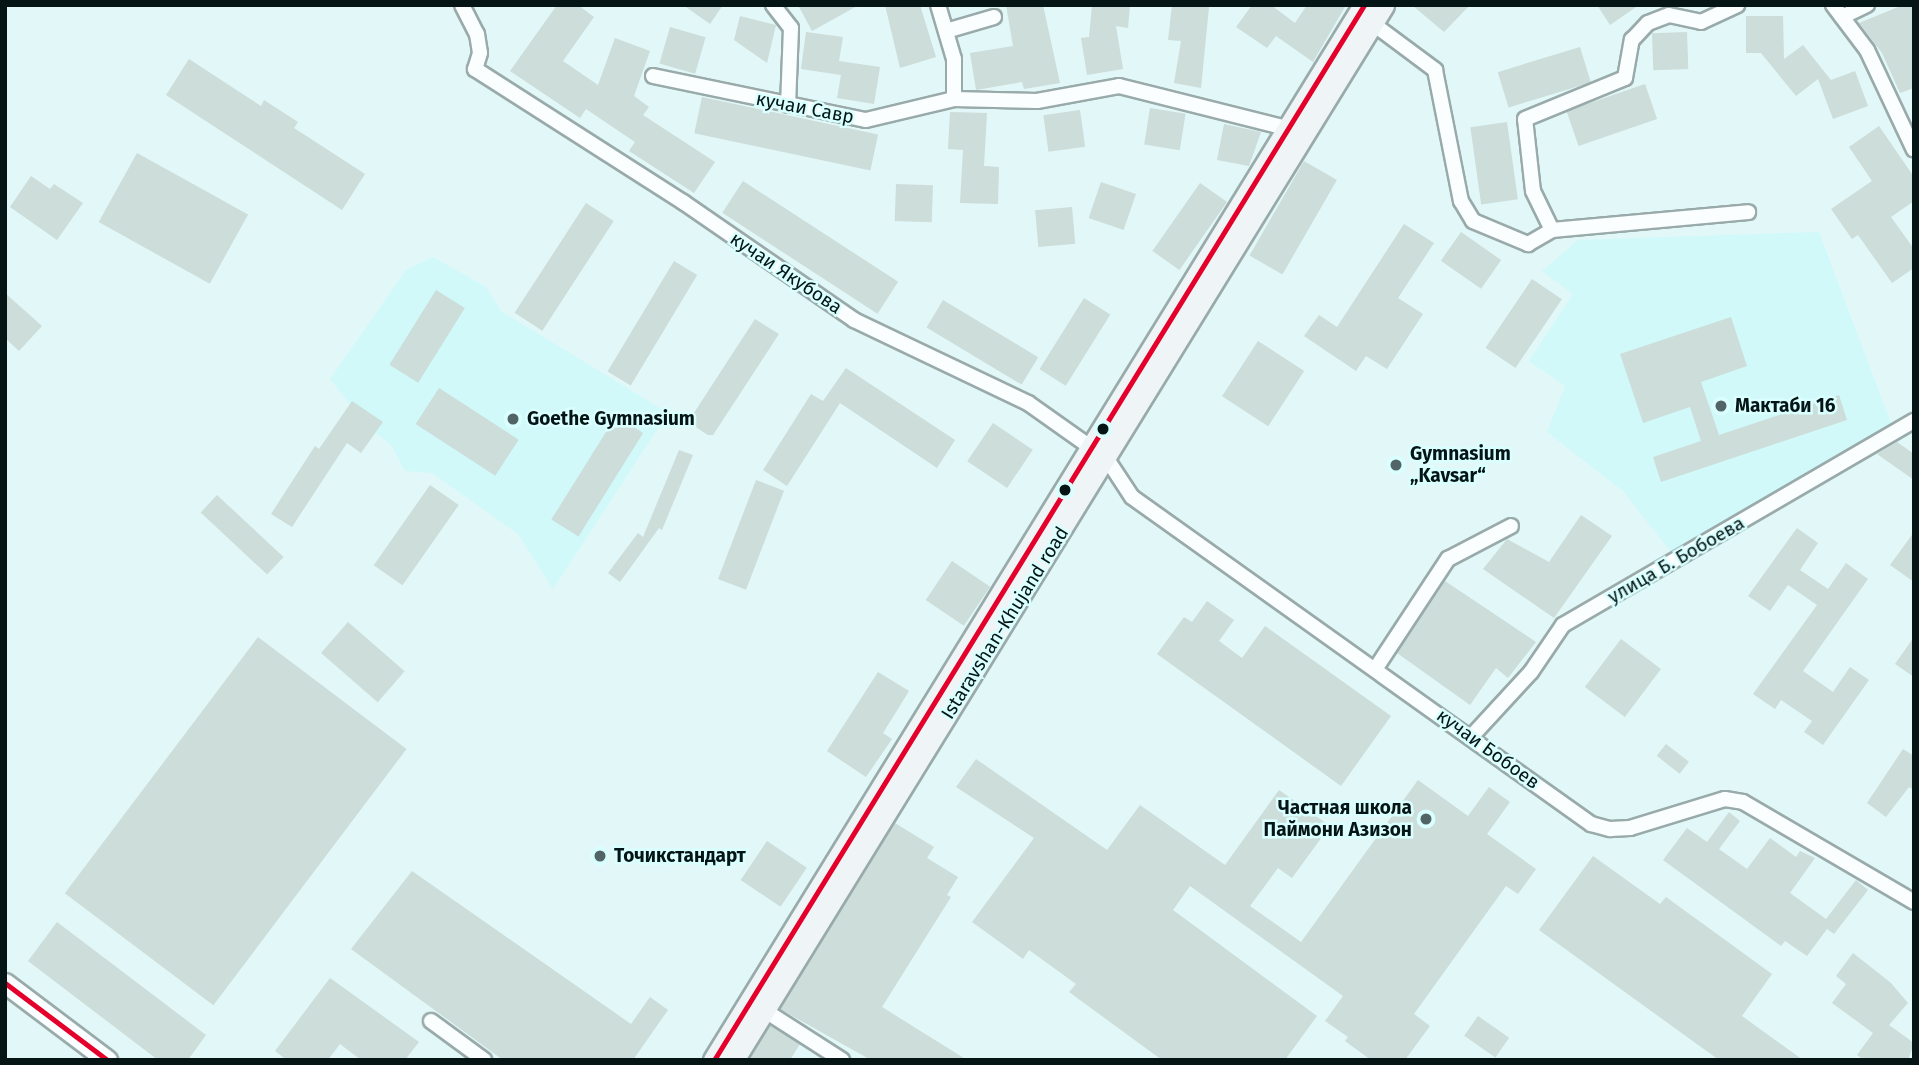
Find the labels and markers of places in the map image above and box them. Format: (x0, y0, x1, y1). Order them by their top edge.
place label: Мактаби 16 (1735, 395, 1836, 417)
marker: Мактаби 16 (1713, 398, 1729, 414)
place label: Goethe Gymnasium (527, 408, 695, 430)
marker: Goethe Gymnasium (505, 411, 521, 427)
unlabelled marker (1096, 422, 1110, 436)
place label: Gymnasium „Kavsar“ (1410, 443, 1511, 487)
marker: Gymnasium „Kavsar“ (1388, 457, 1404, 473)
unlabelled marker (1058, 483, 1072, 497)
place label: Частная школа Паймони Азизон (1264, 797, 1412, 841)
marker: Частная школа Паймони Азизон (1418, 811, 1434, 827)
place label: Точикстандарт (614, 845, 746, 867)
marker: Точикстандарт (592, 848, 608, 864)

